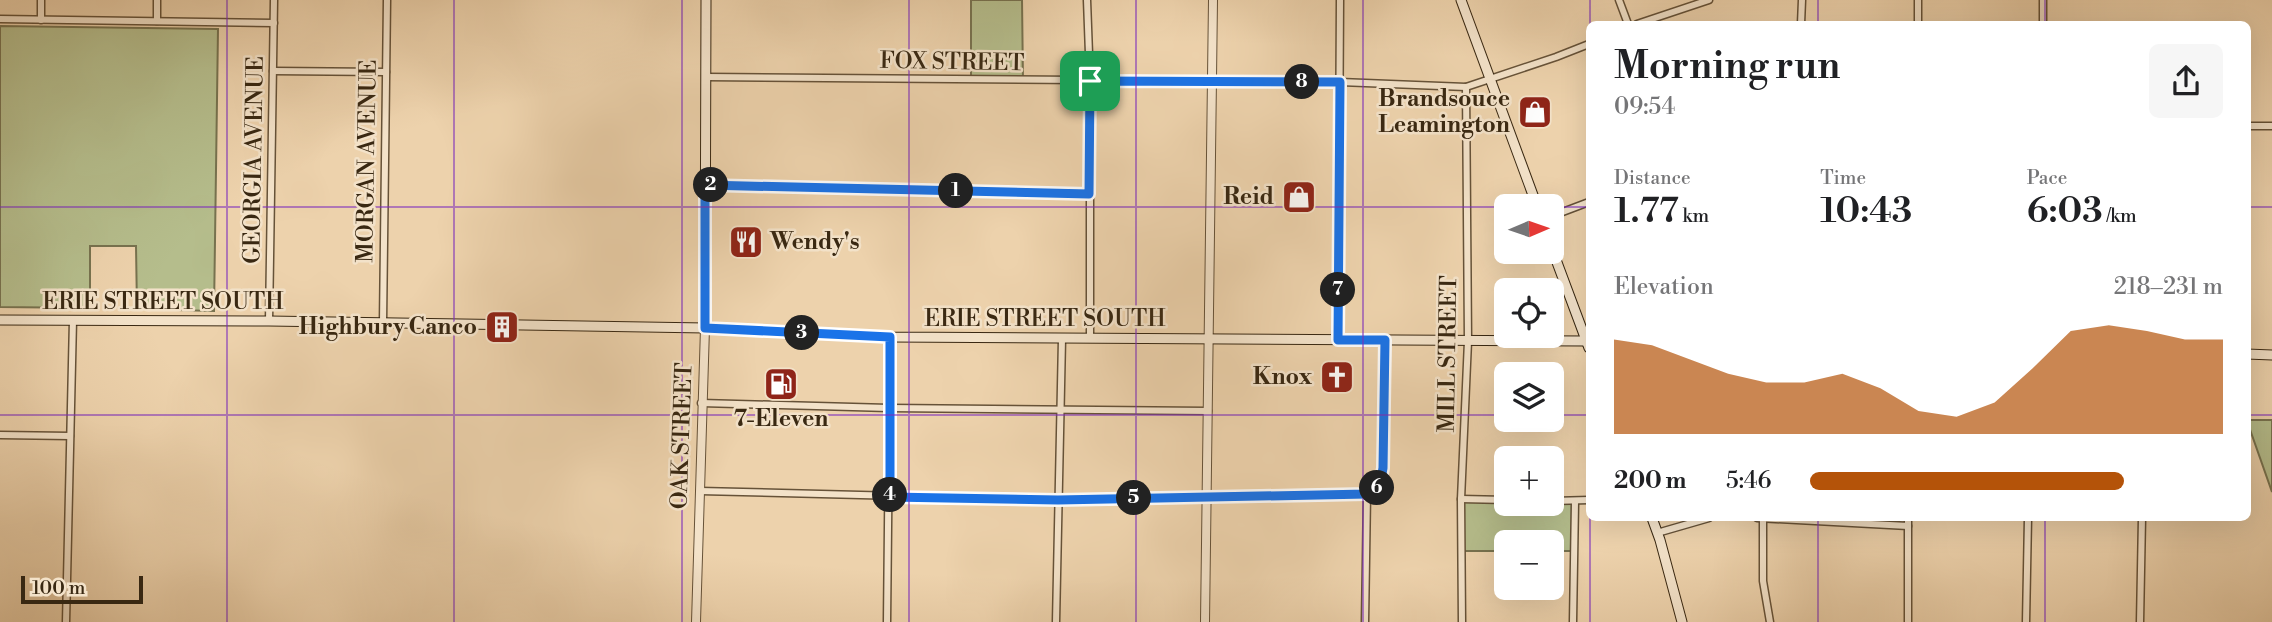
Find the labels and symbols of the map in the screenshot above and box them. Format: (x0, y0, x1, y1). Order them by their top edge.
street label: FOX STREET (879, 47, 1025, 77)
pin (1060, 51, 1120, 111)
street label: GEORGIA AVENUE (238, 56, 270, 264)
street label: MORGAN AVENUE (351, 59, 383, 263)
pin: 8 (1284, 64, 1320, 100)
place label: Brandsouce Leamington (1378, 85, 1510, 139)
shop icon: Brandsouce Leamington (1516, 93, 1554, 131)
pin: 2 (694, 168, 728, 202)
pin: 1 (939, 174, 974, 208)
shop icon: Reid (1280, 178, 1318, 216)
place label: Reid (1223, 183, 1274, 211)
north arrow (1494, 194, 1564, 264)
restaurant icon: Wendy's (727, 223, 765, 261)
place label: Wendy's (769, 228, 860, 256)
pin: 7 (1320, 272, 1356, 308)
street label: MILL STREET (1433, 275, 1463, 433)
street label: ERIE STREET SOUTH (42, 288, 284, 316)
street label: ERIE STREET SOUTH (924, 305, 1166, 333)
building icon: Highbury Canco (483, 308, 521, 346)
place label: Highbury Canco (299, 313, 477, 341)
pin: 3 (784, 316, 820, 350)
church icon: Knox (1318, 358, 1356, 396)
street label: OAK STREET (665, 362, 699, 510)
place label: Knox (1253, 363, 1313, 391)
fuel station icon: 7-Eleven (762, 365, 800, 403)
place label: 7-Eleven (734, 405, 828, 433)
pin: 6 (1360, 470, 1394, 505)
pin: 4 (872, 477, 908, 512)
pin: 5 (1116, 480, 1152, 516)
scale bar (21, 573, 144, 605)

